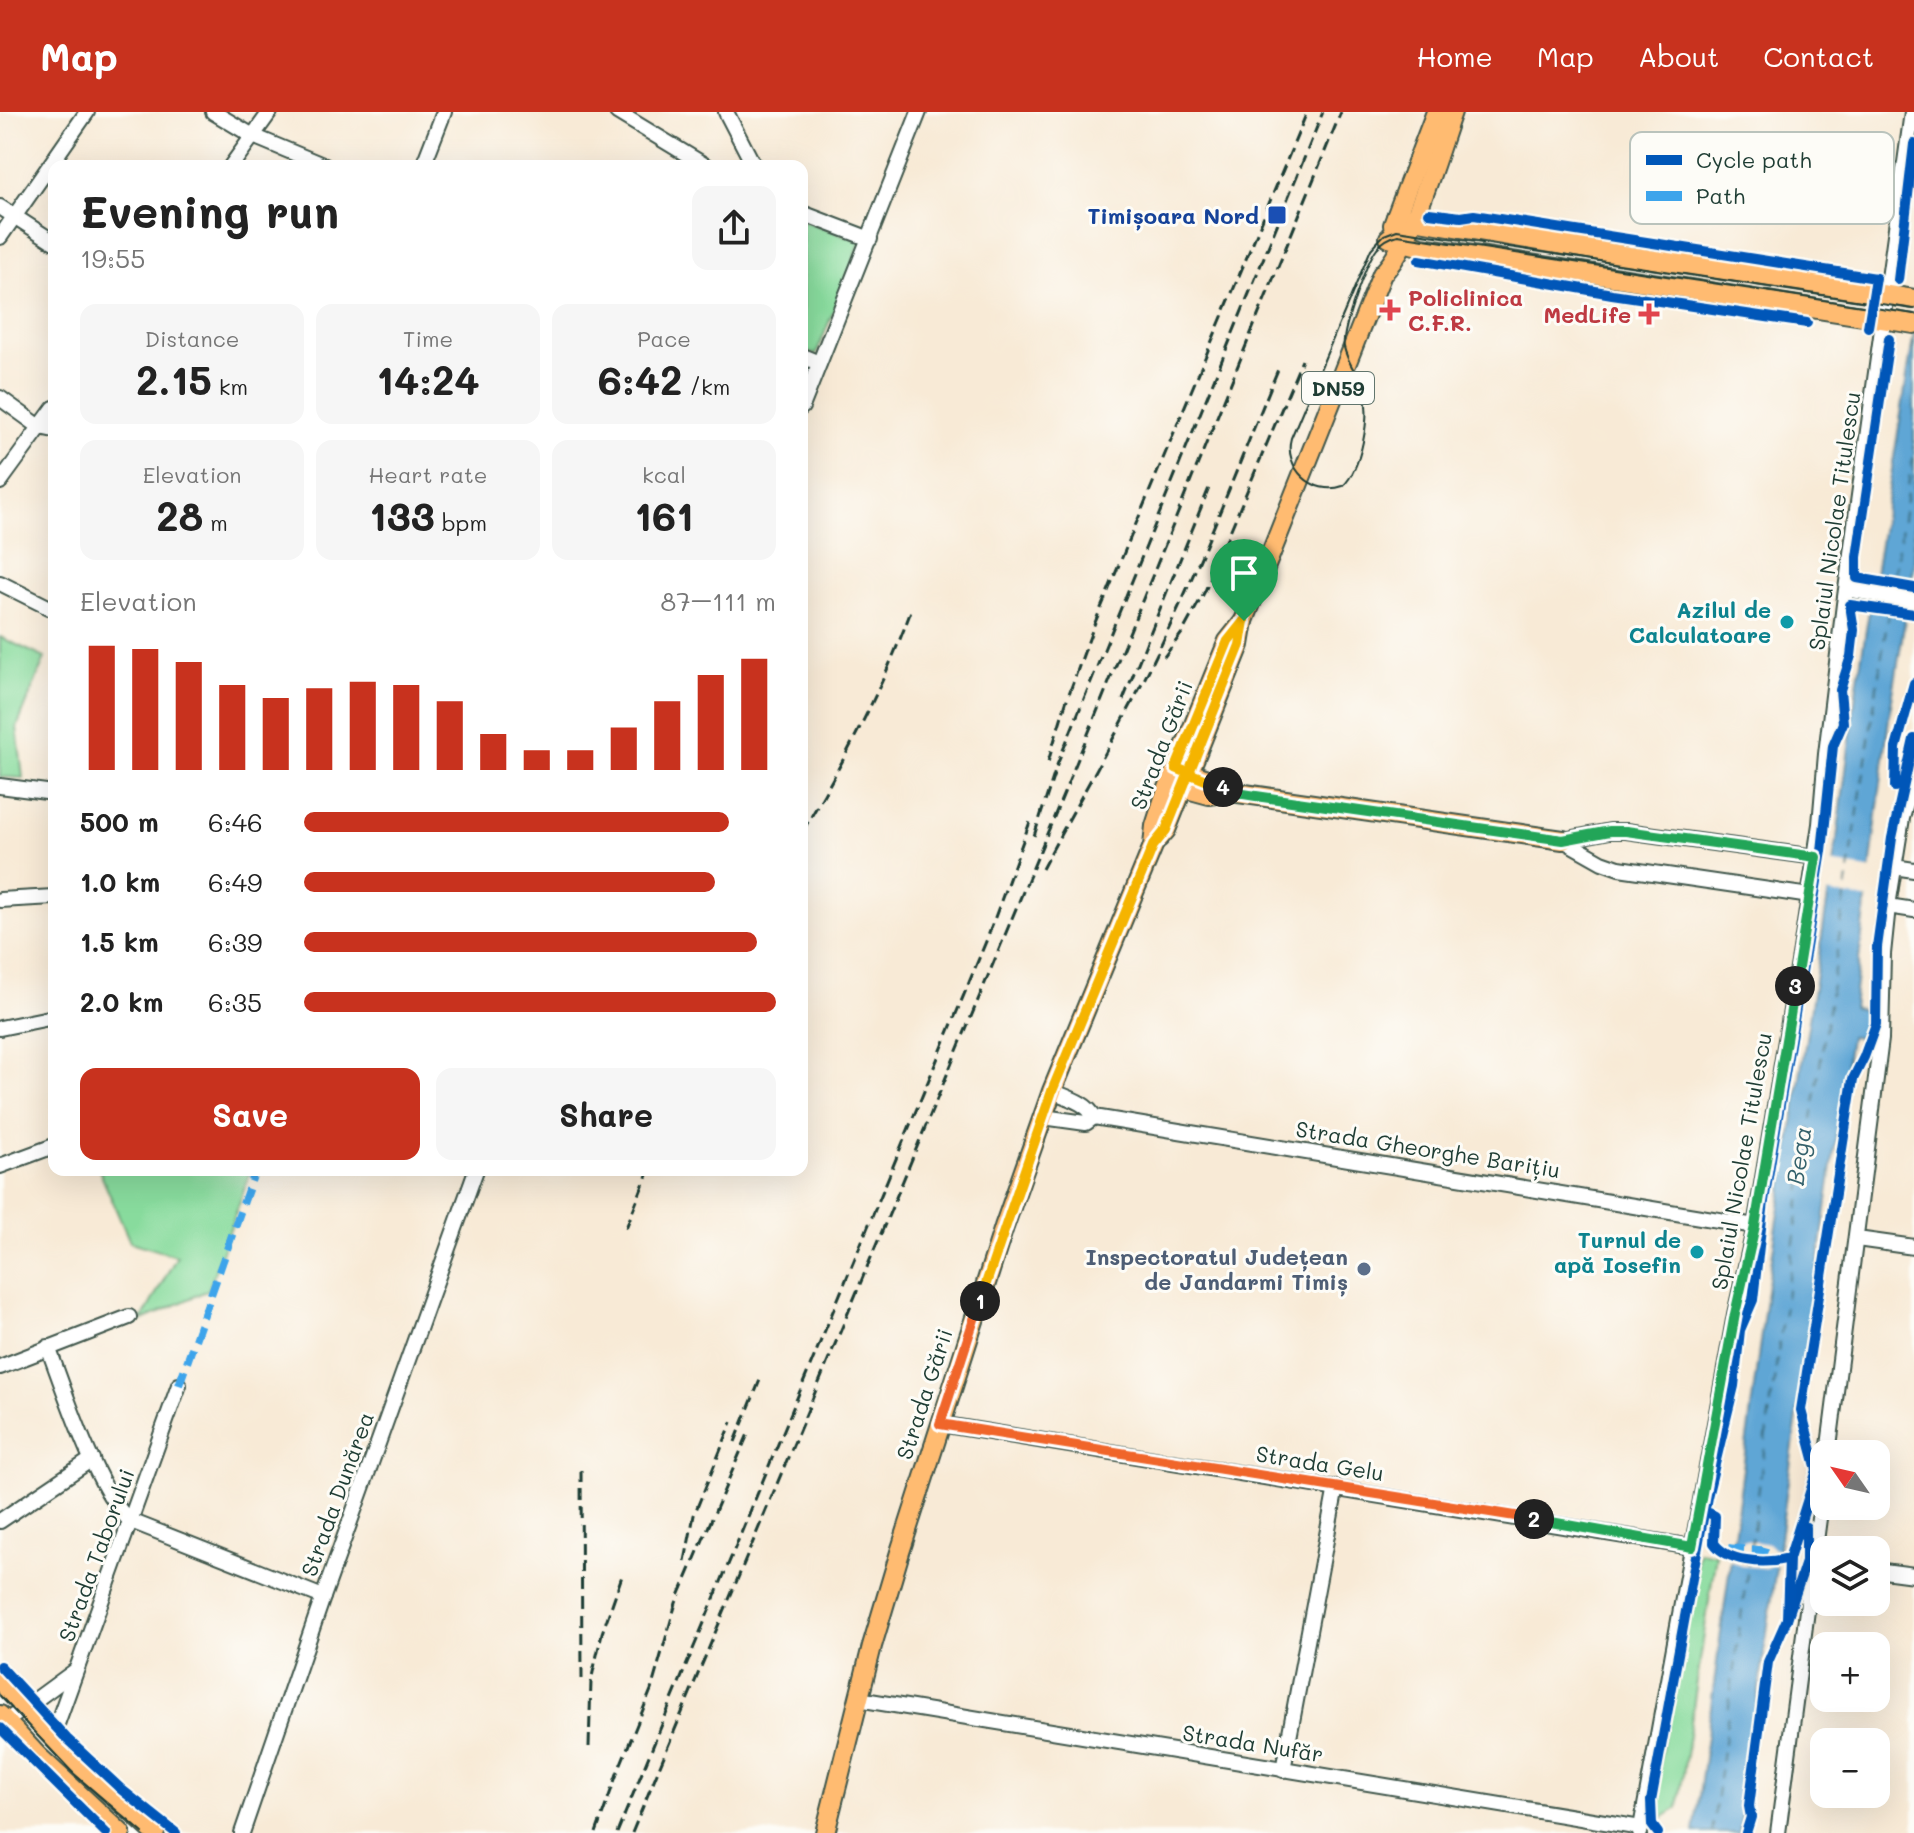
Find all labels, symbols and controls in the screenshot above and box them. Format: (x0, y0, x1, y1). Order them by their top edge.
text: Map (40, 31, 118, 81)
text: Home (1417, 38, 1493, 74)
text: Map (1537, 38, 1594, 74)
text: About (1638, 38, 1719, 74)
text: Contact (1763, 38, 1874, 74)
legend (1630, 132, 1894, 224)
text: Cycle path (1696, 145, 1812, 174)
text: Path (1696, 181, 1745, 210)
text: Evening run (80, 182, 339, 239)
button: share (692, 186, 776, 270)
place label: Timișoara Nord (1087, 201, 1259, 231)
marker: Timișoara Nord (1266, 204, 1288, 226)
text: 19:55 (80, 241, 145, 275)
place label: Policlinica C.F.R. (1408, 283, 1523, 337)
marker: Policlinica C.F.R. (1379, 299, 1401, 321)
place label: MedLife (1543, 300, 1631, 329)
marker: MedLife (1638, 303, 1660, 325)
text: Distance (145, 324, 239, 353)
text: Time (403, 324, 453, 353)
text: Pace (637, 324, 691, 353)
text: 2.15 (136, 353, 212, 405)
text: 14:24 (376, 353, 480, 405)
text: 6:42 (598, 353, 682, 405)
text: km (212, 372, 248, 401)
text: /km (682, 372, 730, 401)
road number: DN59 (1302, 372, 1374, 404)
street label: Splaiul Nicolae Titulescu (1801, 390, 1867, 652)
text: Elevation (143, 460, 241, 489)
text: Heart rate (369, 460, 487, 489)
text: kcal (642, 460, 686, 489)
text: 28 (156, 489, 203, 541)
text: 133 (369, 489, 435, 541)
text: 161 (634, 489, 694, 541)
text: m (203, 508, 228, 537)
text: bpm (435, 508, 487, 537)
pin (1210, 539, 1278, 621)
icon: arrive (1222, 551, 1266, 595)
text: Elevation (80, 584, 197, 618)
text: 87–111 m (661, 584, 776, 618)
place label: Azilul de Calculatoare (1629, 595, 1771, 649)
marker: Azilul de Calculatoare (1778, 613, 1796, 631)
street label: Strada Gării (1123, 676, 1199, 814)
pin: 4 (1203, 767, 1243, 807)
text: 4 (1216, 772, 1230, 801)
text: 500 m (80, 805, 159, 839)
text: 6:46 (208, 805, 263, 839)
text: 1.0 km (80, 865, 160, 899)
text: 6:49 (208, 865, 262, 899)
text: 1.5 km (80, 925, 159, 959)
text: 6:39 (208, 925, 262, 959)
pin: 3 (1775, 966, 1815, 1006)
text: 3 (1788, 971, 1802, 1000)
text: 2.0 km (80, 985, 163, 1019)
text: 6:35 (208, 985, 262, 1019)
street label: Splaiul Nicolae Titulescu (1704, 1030, 1778, 1292)
button: Save (80, 1068, 420, 1160)
button: Share (436, 1068, 776, 1160)
street label: Strada Gheorghe Barițiu (1294, 1114, 1562, 1184)
water label: Bega (1779, 1125, 1817, 1187)
place label: Turnul de apă Iosefin (1554, 1225, 1681, 1279)
place label: Inspectoratul Județean de Jandarmi Timiș (1085, 1242, 1348, 1297)
marker: Turnul de apă Iosefin (1688, 1243, 1706, 1261)
marker: Inspectoratul Județean de Jandarmi Timiș (1355, 1260, 1373, 1278)
pin: 1 (960, 1281, 1000, 1321)
text: 1 (975, 1286, 985, 1315)
street label: Strada Gării (889, 1325, 959, 1463)
street label: Strada Dunărea (294, 1408, 380, 1580)
street label: Strada Gelu (1254, 1439, 1386, 1487)
north arrow (1810, 1440, 1890, 1520)
map controls (1810, 1440, 1890, 1808)
street label: Strada Taborului (51, 1465, 141, 1645)
pin: 2 (1514, 1499, 1554, 1539)
text: 2 (1528, 1504, 1540, 1533)
button: layers (1810, 1536, 1890, 1616)
button: + (1810, 1632, 1890, 1712)
street label: Strada Nufăr (1180, 1718, 1326, 1768)
button: − (1810, 1728, 1890, 1808)

